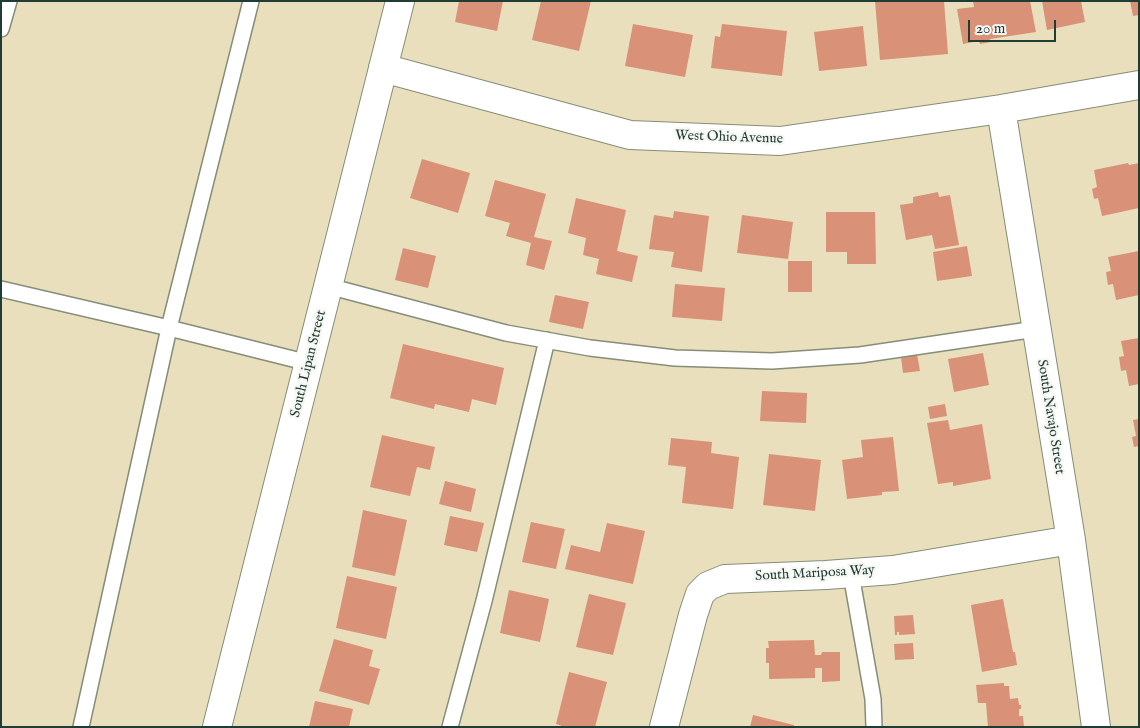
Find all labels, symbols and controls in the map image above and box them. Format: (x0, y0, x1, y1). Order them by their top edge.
scale bar (970, 10, 1058, 42)
text: 20 m (976, 19, 1005, 38)
street label: West Ohio Avenue (675, 128, 783, 148)
street label: South Lipan Street (288, 309, 330, 419)
street label: South Navajo Street (1033, 359, 1067, 475)
street label: South Mariposa Way (755, 562, 875, 586)

